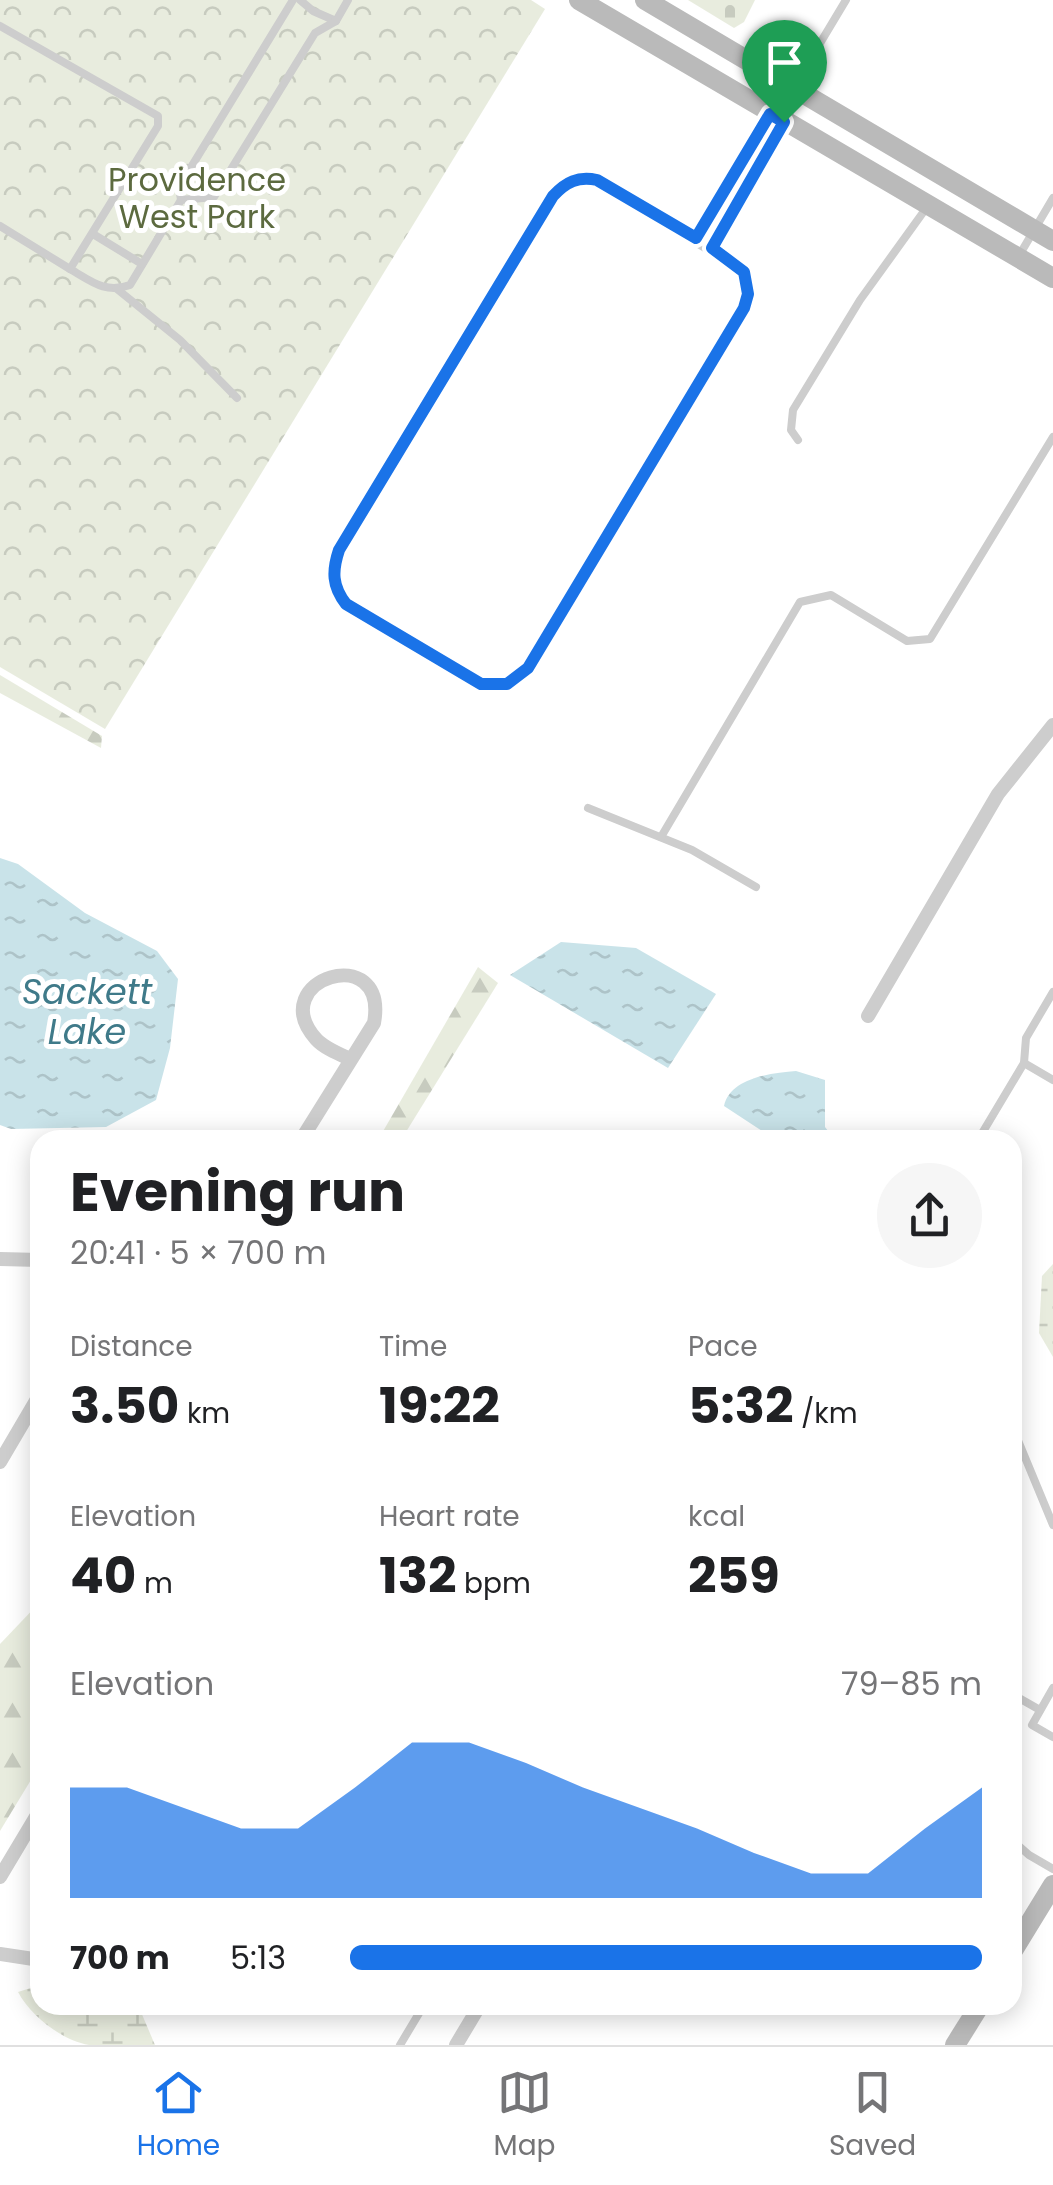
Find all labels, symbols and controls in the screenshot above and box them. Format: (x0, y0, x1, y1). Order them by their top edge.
pin (742, 20, 827, 123)
icon: arrive (757, 35, 812, 90)
park label: Providence West Park (108, 157, 286, 239)
water label: Sackett Lake (22, 967, 153, 1056)
text: Evening run (70, 1153, 405, 1230)
button: share (877, 1163, 982, 1268)
text: 20:41 · 5 × 700 m (70, 1230, 326, 1275)
text: Distance (70, 1327, 193, 1366)
text: Time (379, 1327, 447, 1366)
text: Pace (688, 1327, 758, 1366)
text: 3.50 (70, 1370, 179, 1441)
text: 19:22 (379, 1370, 500, 1441)
text: 5:32 (688, 1370, 794, 1441)
text: km (179, 1394, 230, 1433)
text: /km (794, 1394, 858, 1433)
text: Elevation (70, 1497, 196, 1536)
text: Heart rate (379, 1497, 520, 1536)
text: kcal (688, 1497, 745, 1536)
text: 40 (70, 1540, 136, 1611)
text: 132 (379, 1540, 457, 1611)
text: 259 (688, 1540, 780, 1611)
text: m (136, 1564, 173, 1603)
text: bpm (457, 1564, 531, 1603)
text: Elevation (70, 1661, 214, 1706)
text: 79–85 m (841, 1661, 982, 1706)
text: 700 m (70, 1935, 170, 1980)
text: 5:13 (230, 1935, 286, 1980)
tab: Home (137, 2065, 220, 2167)
tab: Map (494, 2065, 556, 2167)
tab: Saved (829, 2065, 916, 2167)

